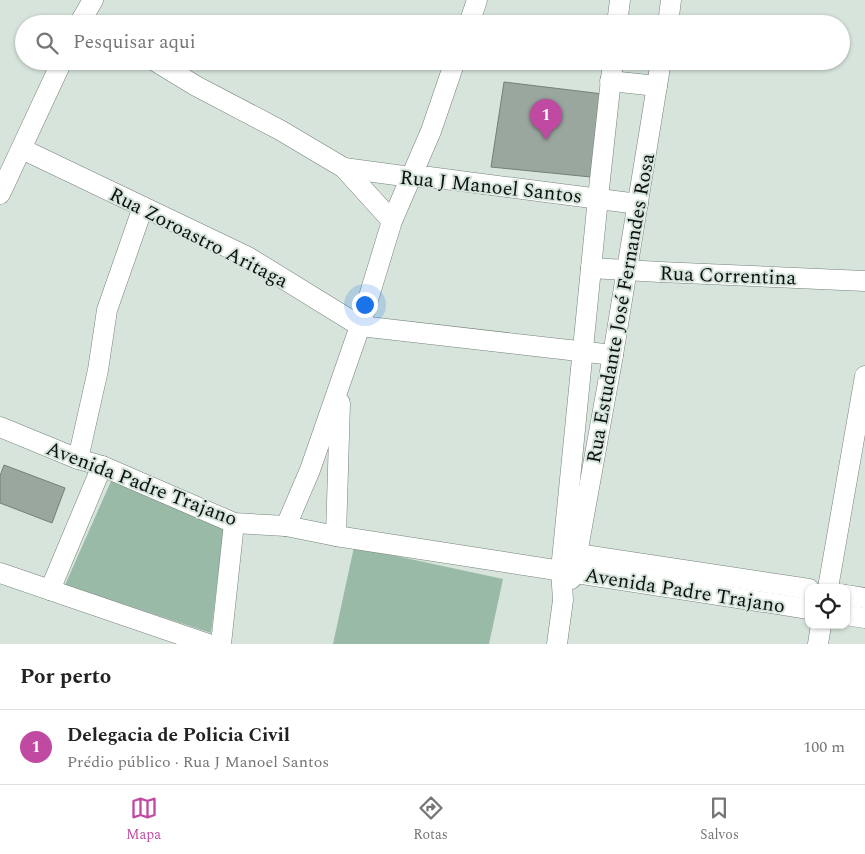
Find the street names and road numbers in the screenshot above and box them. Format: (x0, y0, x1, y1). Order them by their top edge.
street label: Rua Estudante José Fernandes Rosa (579, 151, 663, 465)
street label: Rua J Manoel Santos (398, 163, 583, 211)
street label: Rua Zoroastro Aritaga (104, 180, 293, 296)
street label: Rua Correntina (659, 259, 797, 293)
street label: Avenida Padre Trajano (42, 434, 242, 534)
street label: Avenida Padre Trajano (583, 560, 787, 622)

